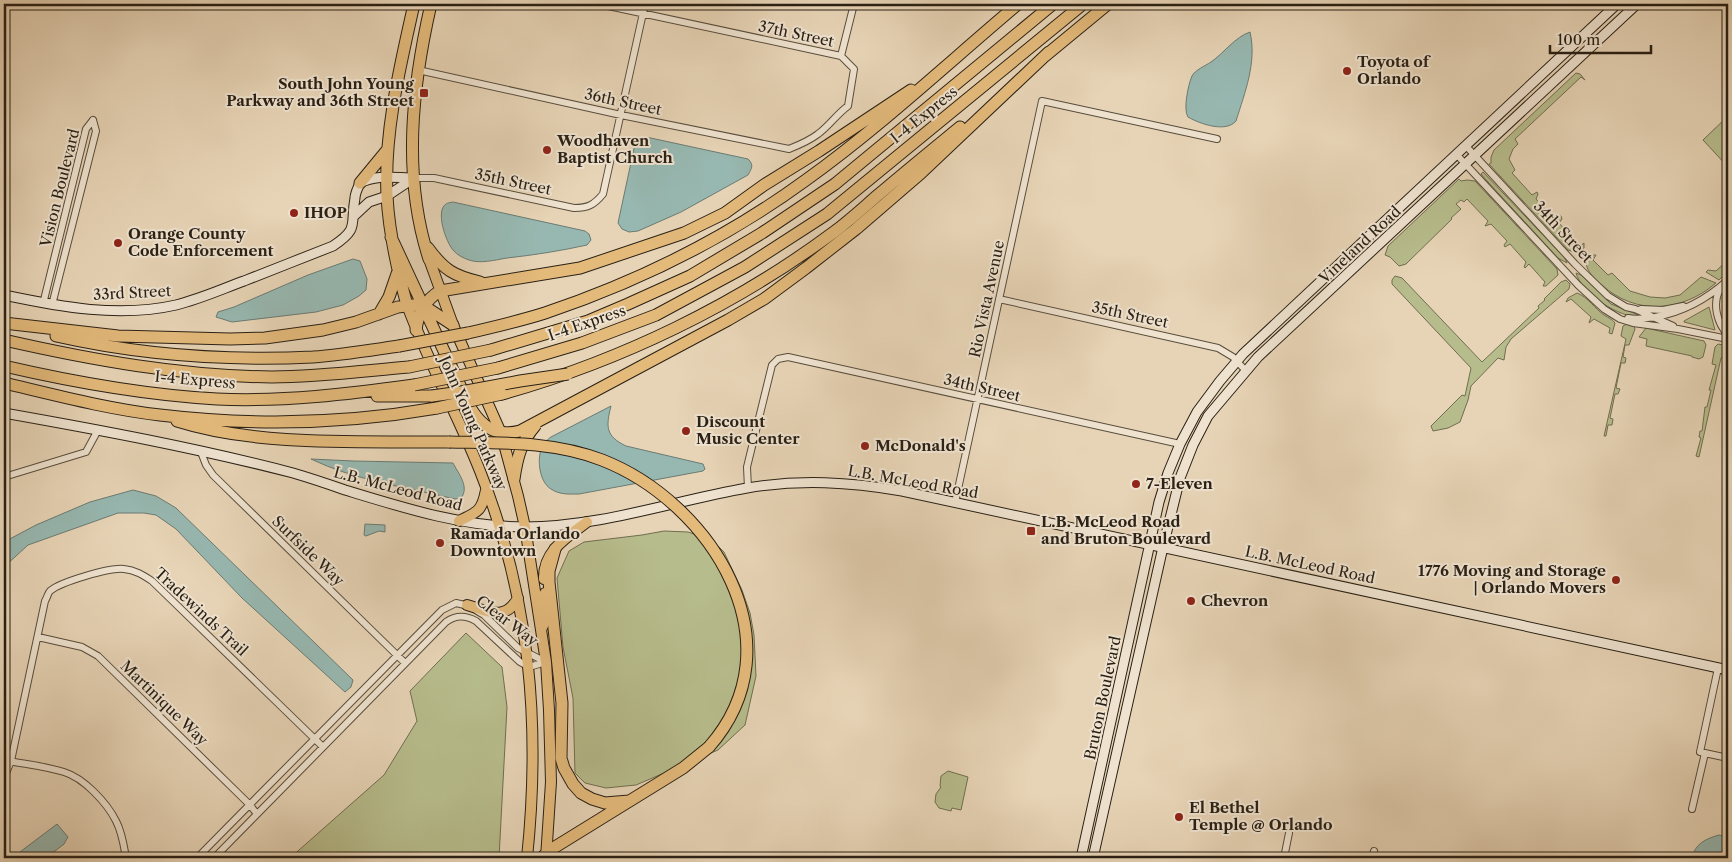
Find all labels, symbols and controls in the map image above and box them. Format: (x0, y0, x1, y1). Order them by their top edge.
street label: 37th Street (757, 16, 836, 51)
scale bar (1550, 22, 1651, 54)
text: 100 m (1557, 30, 1600, 49)
place label: Toyota of Orlando (1357, 52, 1432, 88)
marker: Toyota of Orlando (1341, 65, 1353, 77)
place label: South John Young Parkway and 36th Street (226, 74, 414, 110)
street label: I-4 Express (886, 82, 961, 147)
street label: 36th Street (583, 84, 664, 119)
marker: South John Young Parkway and 36th Street (418, 87, 430, 99)
street label: Vision Boulevard (35, 127, 83, 250)
place label: Woodhaven Baptist Church (556, 131, 674, 167)
marker: Woodhaven Baptist Church (541, 144, 553, 156)
street label: 35th Street (473, 164, 554, 199)
street label: 34th Street (1530, 197, 1597, 267)
street label: Vineland Road (1314, 202, 1405, 288)
place label: IHOP (304, 203, 347, 222)
marker: IHOP (288, 207, 300, 219)
place label: Orange County Code Enforcement (128, 224, 274, 260)
marker: Orange County Code Enforcement (112, 237, 124, 249)
street label: Rio Vista Avenue (965, 238, 1008, 359)
street label: 33rd Street (92, 281, 172, 304)
street label: 35th Street (1090, 297, 1171, 332)
street label: I-4 Express (545, 300, 628, 345)
street label: John Young Parkway (434, 351, 512, 494)
street label: I-4 Express (154, 367, 236, 392)
street label: 34th Street (942, 369, 1023, 406)
place label: Discount Music Center (696, 412, 800, 448)
marker: Discount Music Center (680, 425, 692, 437)
place label: McDonald's (875, 436, 966, 455)
marker: McDonald's (859, 440, 871, 452)
street label: L.B. McLeod Road (846, 461, 980, 502)
street label: L.B. McLeod Road (332, 462, 465, 515)
place label: 7-Eleven (1146, 474, 1214, 493)
marker: 7-Eleven (1130, 478, 1142, 490)
street label: Surfside Way (268, 512, 349, 590)
place label: L.B. McLeod Road and Bruton Boulevard (1041, 512, 1211, 548)
place label: Ramada Orlando Downtown (450, 524, 580, 560)
marker: L.B. McLeod Road and Bruton Boulevard (1025, 525, 1037, 537)
marker: Ramada Orlando Downtown (434, 537, 446, 549)
street label: L.B. McLeod Road (1243, 541, 1377, 588)
place label: 1776 Moving and Storage | Orlando Movers (1418, 561, 1606, 597)
street label: Tradewinds Trail (151, 563, 252, 660)
marker: 1776 Moving and Storage | Orlando Movers (1610, 574, 1622, 586)
street label: Clear Way (473, 591, 543, 650)
place label: Chevron (1201, 591, 1269, 610)
marker: Chevron (1185, 595, 1197, 607)
street label: Bruton Boulevard (1080, 634, 1125, 762)
street label: Martinique Way (117, 656, 212, 750)
place label: El Bethel Temple @ Orlando (1189, 798, 1333, 834)
marker: El Bethel Temple @ Orlando (1173, 811, 1185, 823)

